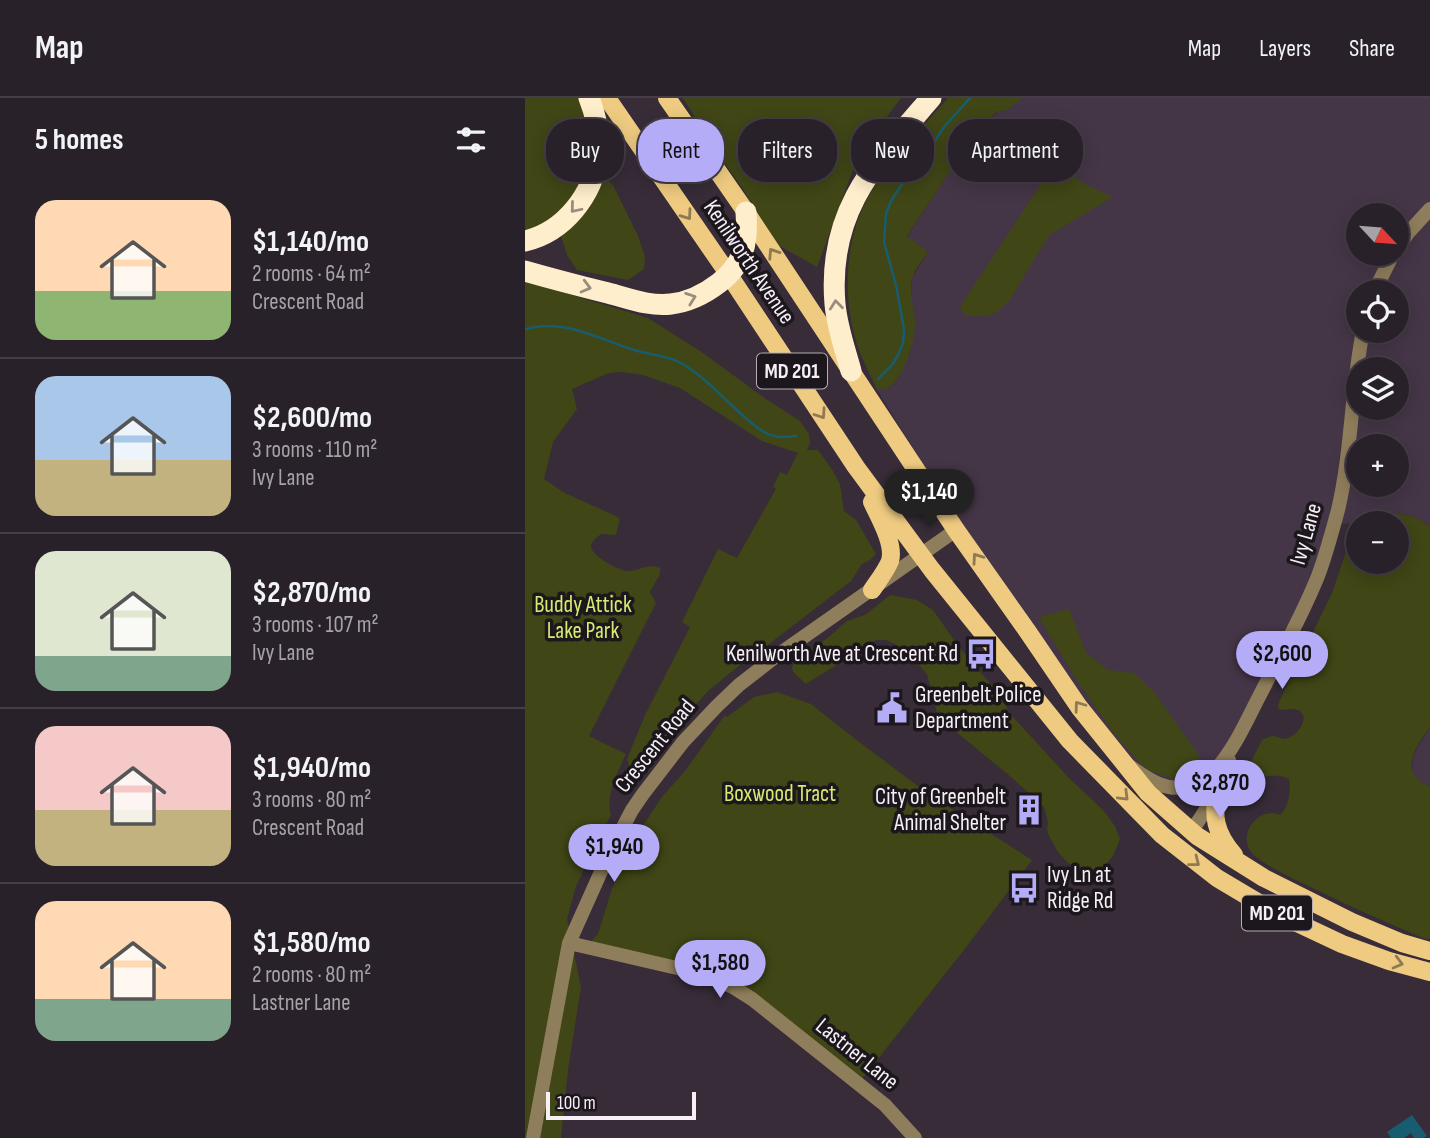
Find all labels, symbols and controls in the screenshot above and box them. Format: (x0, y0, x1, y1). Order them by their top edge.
text: Map (35, 28, 84, 68)
text: Map (1188, 34, 1221, 63)
text: Layers (1259, 34, 1311, 63)
text: Share (1349, 34, 1395, 63)
chip: Buy (546, 119, 624, 182)
chip: Rent (638, 119, 724, 182)
chip: Filters (738, 119, 837, 182)
chip: New (851, 119, 934, 182)
chip: Apartment (948, 119, 1083, 182)
icon: filters (452, 121, 490, 159)
text: 5 homes (35, 122, 124, 158)
street label: Kenilworth Avenue (697, 195, 801, 329)
one-way arrow (571, 200, 583, 213)
north arrow (1346, 203, 1409, 266)
map controls (1346, 203, 1409, 574)
one-way arrow (679, 207, 692, 220)
text: $1,140/mo (252, 224, 369, 260)
icon: home (91, 228, 175, 312)
one-way arrow (769, 248, 781, 261)
text: 2 rooms · 64 m² (252, 260, 371, 288)
one-way arrow (580, 279, 592, 293)
button: locate (1346, 280, 1409, 343)
text: Crescent Road (252, 288, 364, 316)
one-way arrow (684, 292, 696, 306)
one-way arrow (829, 299, 844, 310)
road number: MD 201 (757, 354, 827, 388)
button: layers (1346, 357, 1409, 420)
text: $2,600/mo (252, 400, 372, 436)
icon: home (91, 404, 175, 488)
one-way arrow (813, 406, 825, 419)
button: + (1346, 434, 1409, 497)
text: 3 rooms · 110 m² (252, 436, 377, 464)
text: Ivy Lane (252, 464, 315, 492)
pin: $1,140 (872, 470, 986, 529)
text: $1,140 (900, 478, 958, 506)
street label: Ivy Lane (1284, 500, 1328, 568)
button: − (1346, 511, 1409, 574)
one-way arrow (972, 553, 985, 566)
text: $2,870/mo (252, 575, 371, 611)
icon: home (91, 579, 175, 663)
park label: Buddy Attick Lake Park (534, 591, 632, 645)
text: 3 rooms · 107 m² (252, 611, 379, 639)
pin: $2,600 (1225, 632, 1339, 691)
bus stop icon: Kenilworth Ave at Crescent Rd (964, 637, 998, 671)
text: Ivy Lane (252, 639, 315, 667)
place label: Kenilworth Ave at Crescent Rd (726, 640, 958, 668)
text: $2,600 (1252, 640, 1312, 668)
place label: Greenbelt Police Department (915, 681, 1041, 735)
public building icon: Greenbelt Police Department (875, 691, 909, 725)
street label: Crescent Road (609, 694, 701, 798)
one-way arrow (1075, 701, 1087, 714)
text: $1,940/mo (252, 750, 371, 786)
icon: home (91, 754, 175, 838)
pin: $2,870 (1163, 760, 1277, 820)
text: $2,870 (1190, 769, 1250, 797)
park label: Boxwood Tract (724, 780, 836, 808)
place label: City of Greenbelt Animal Shelter (875, 783, 1006, 837)
text: 3 rooms · 80 m² (252, 786, 371, 814)
one-way arrow (1116, 788, 1129, 801)
building icon: City of Greenbelt Animal Shelter (1012, 793, 1046, 827)
text: Crescent Road (252, 814, 364, 842)
pin: $1,940 (557, 824, 671, 884)
text: $1,940 (584, 833, 644, 861)
one-way arrow (1188, 853, 1200, 866)
place label: Ivy Ln at Ridge Rd (1047, 861, 1113, 915)
bus stop icon: Ivy Ln at Ridge Rd (1007, 871, 1041, 905)
road number: MD 201 (1242, 896, 1312, 930)
text: $1,580/mo (252, 925, 371, 961)
icon: home (91, 929, 175, 1013)
pin: $1,580 (663, 940, 777, 1000)
text: $1,580 (691, 949, 749, 977)
one-way arrow (1391, 955, 1403, 969)
text: 2 rooms · 80 m² (252, 961, 371, 989)
text: Lastner Lane (252, 989, 350, 1017)
street label: Lastner Lane (810, 1012, 904, 1096)
scale bar (546, 1089, 697, 1121)
text: 100 m (557, 1092, 596, 1115)

